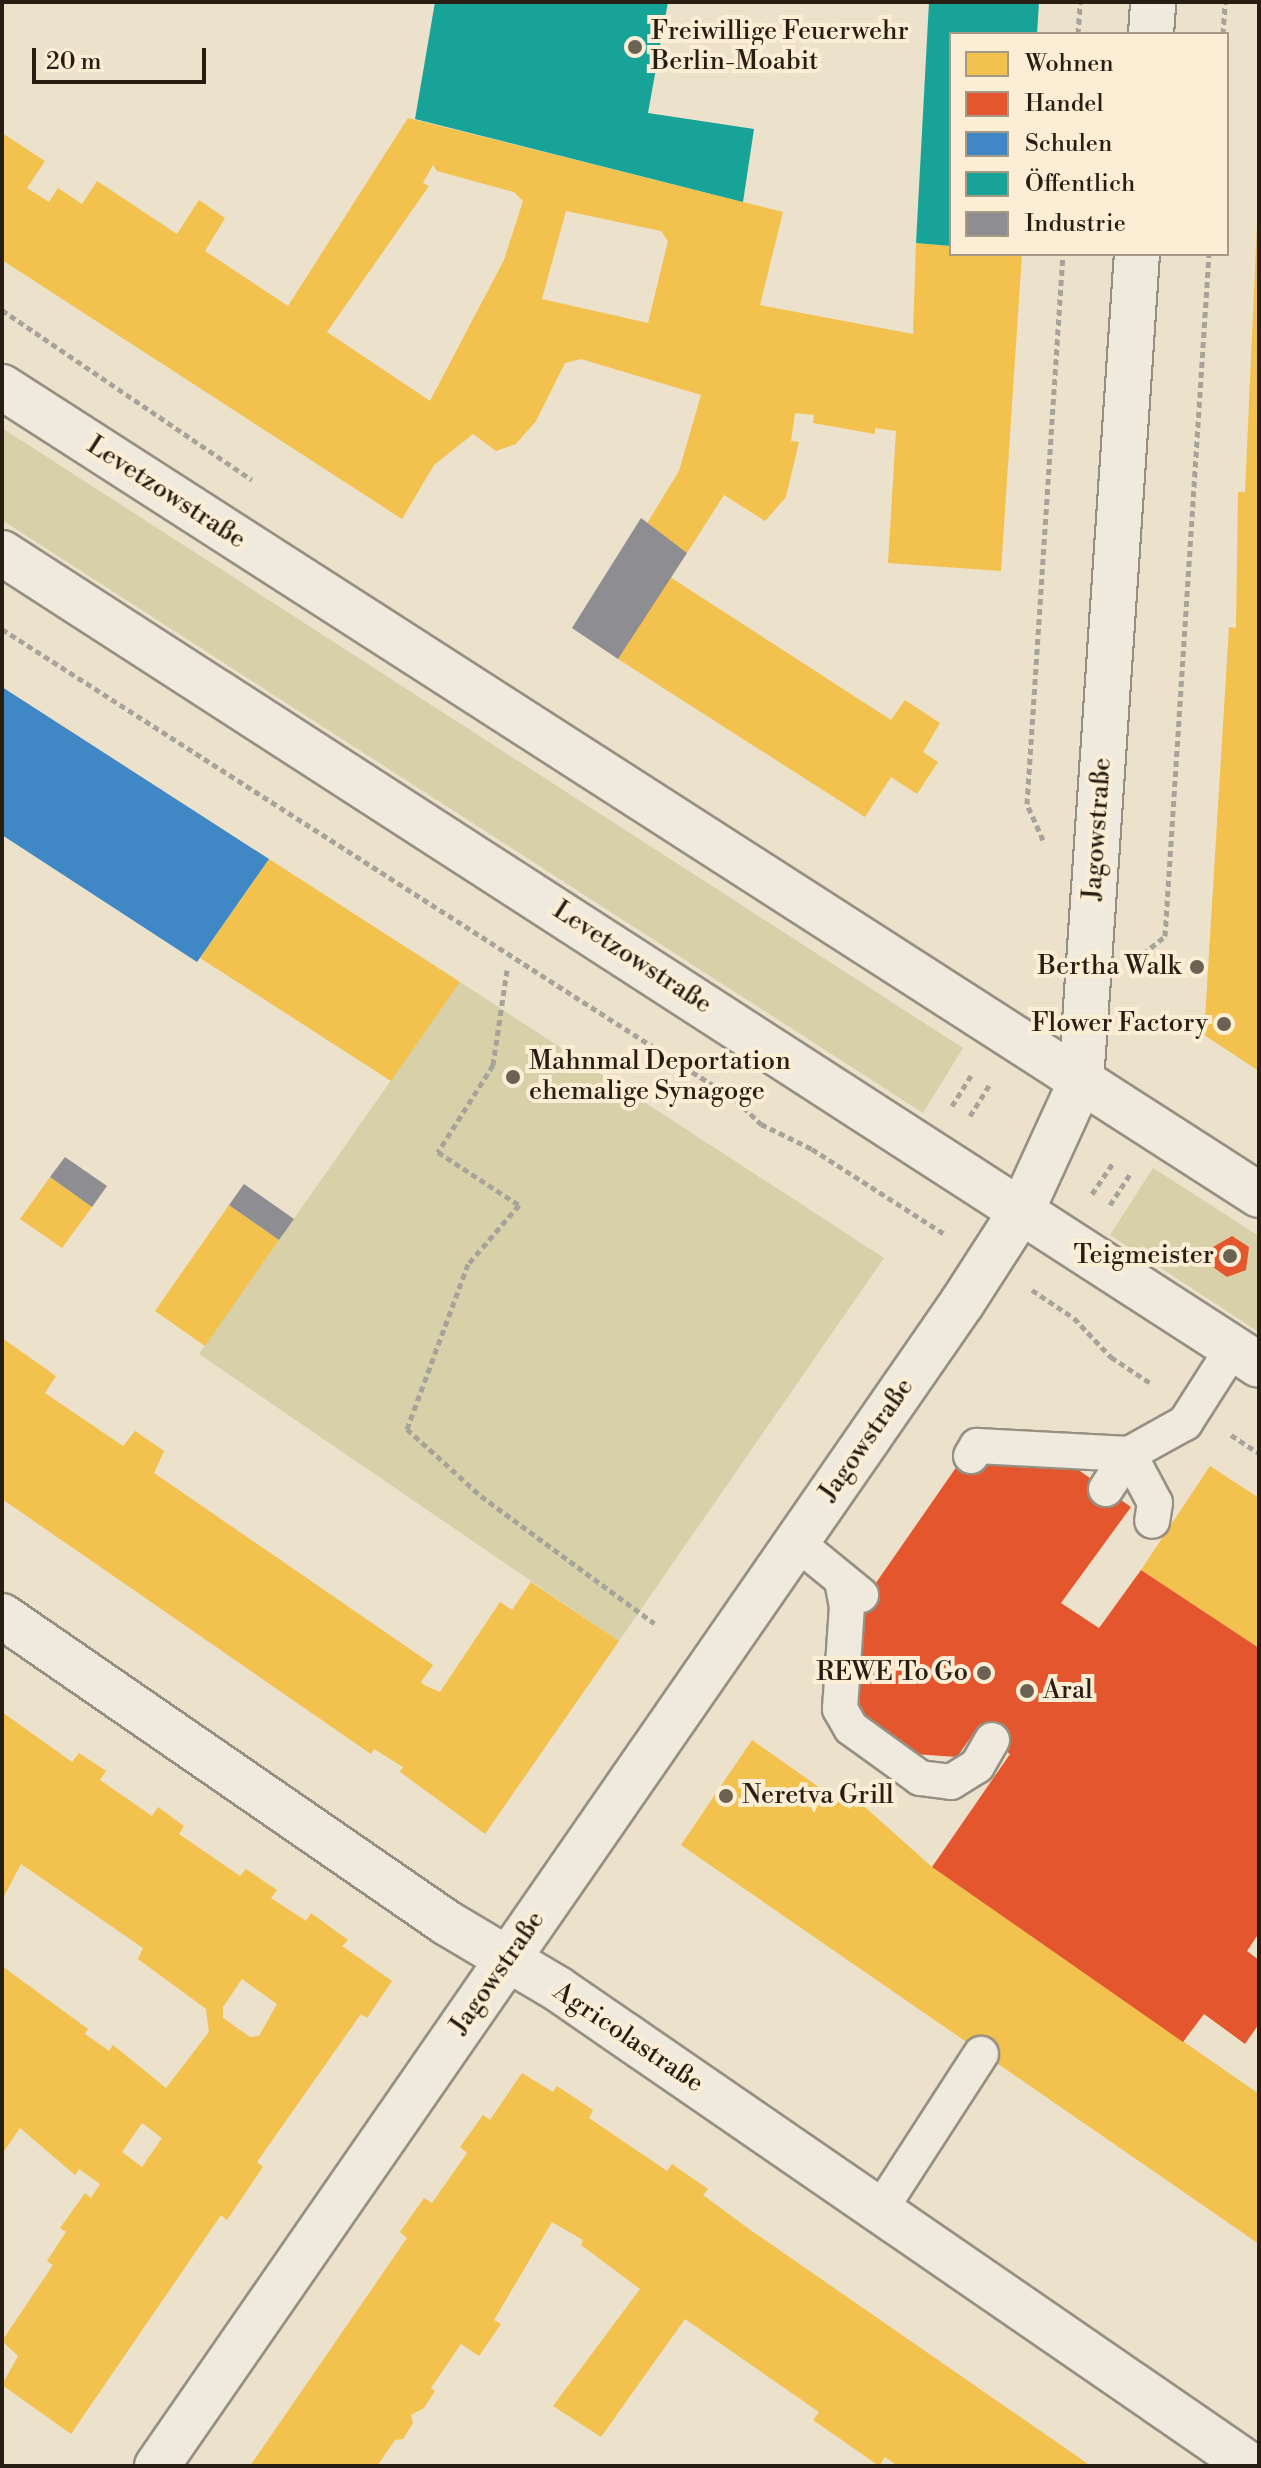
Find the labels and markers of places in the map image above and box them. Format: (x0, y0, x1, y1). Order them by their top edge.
place label: Freiwillige Feuerwehr Berlin-Moabit (651, 16, 909, 78)
marker: Freiwillige Feuerwehr Berlin-Moabit (626, 38, 644, 56)
place label: Bertha Walk (1038, 951, 1181, 983)
marker: Bertha Walk (1188, 958, 1206, 976)
place label: Flower Factory (1032, 1008, 1208, 1040)
marker: Flower Factory (1215, 1015, 1233, 1033)
place label: Mahnmal Deportation ehemalige Synagoge (529, 1046, 791, 1108)
marker: Mahnmal Deportation ehemalige Synagoge (504, 1068, 522, 1086)
place label: Teigmeister (1073, 1240, 1214, 1272)
marker: Teigmeister (1221, 1247, 1239, 1265)
place label: REWE To Go (816, 1657, 968, 1689)
marker: REWE To Go (975, 1664, 993, 1682)
place label: Aral (1043, 1675, 1093, 1707)
marker: Aral (1018, 1682, 1036, 1700)
place label: Neretva Grill (742, 1780, 894, 1812)
marker: Neretva Grill (717, 1787, 735, 1805)

